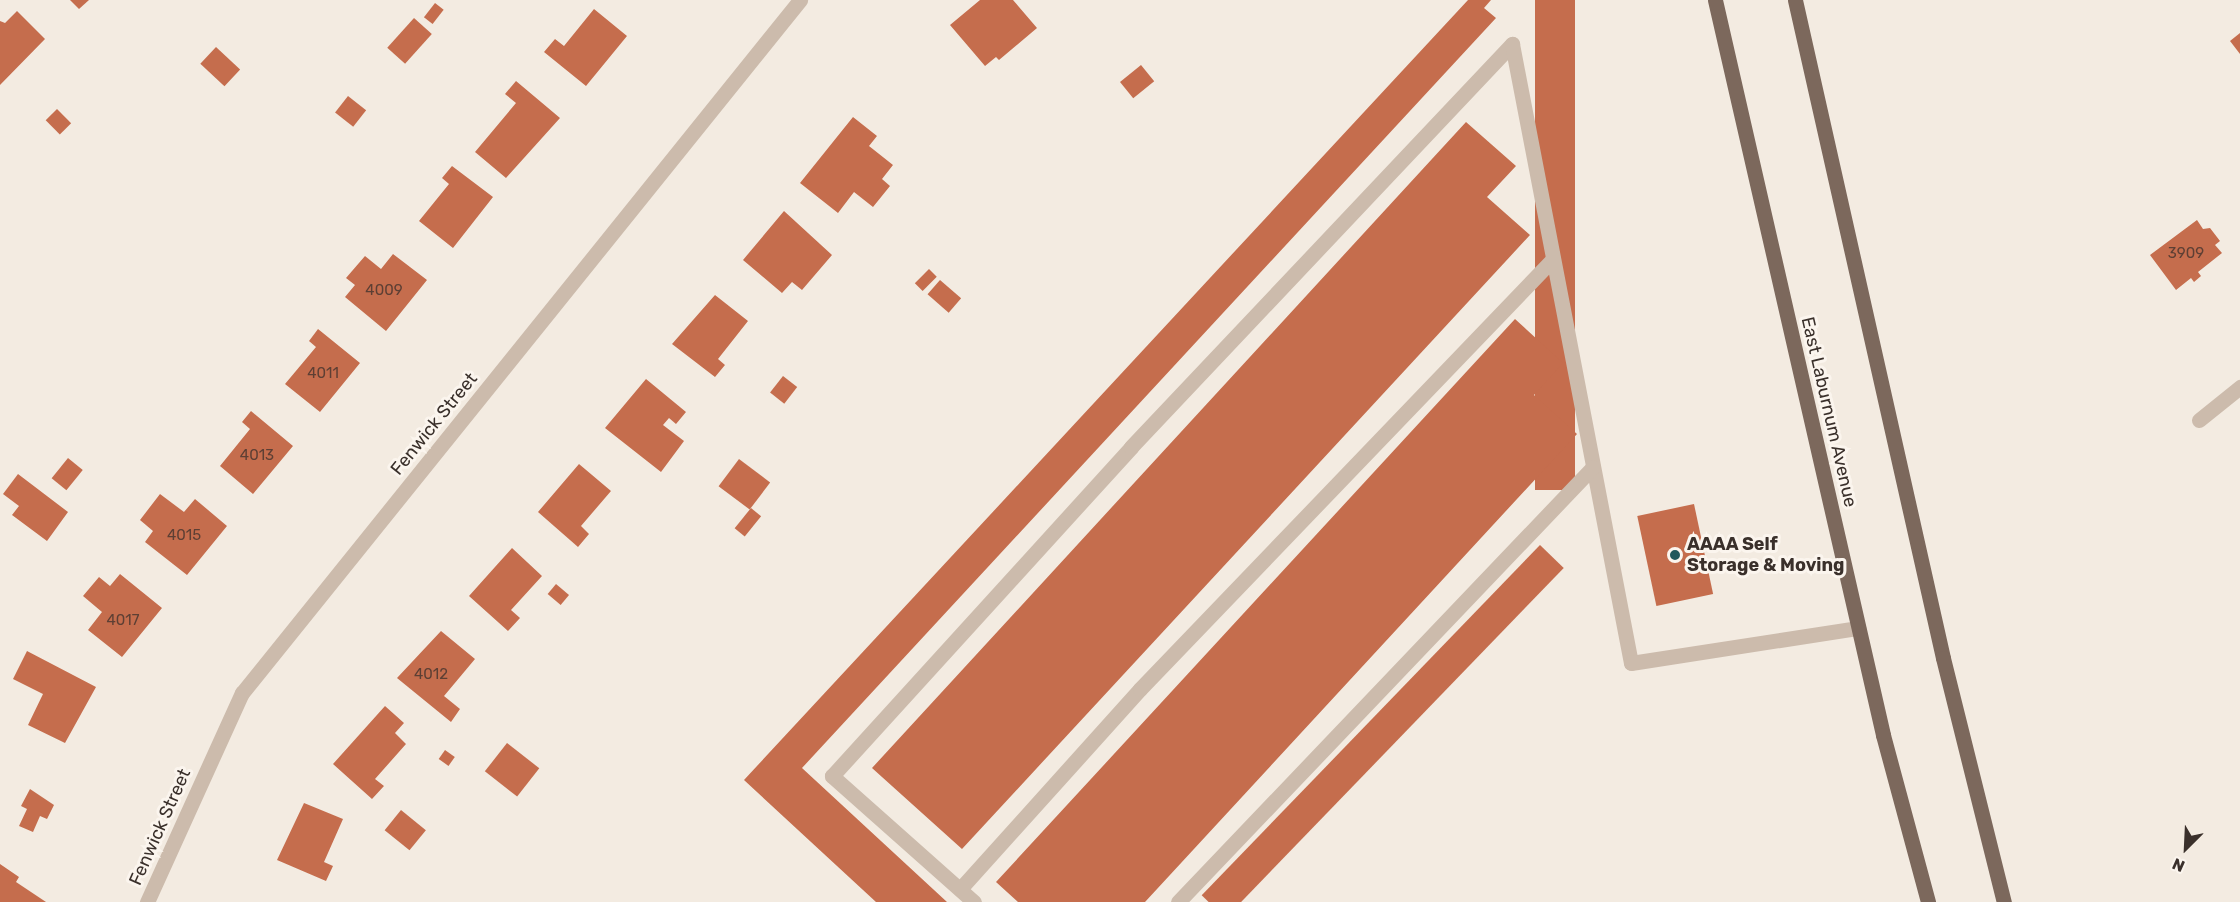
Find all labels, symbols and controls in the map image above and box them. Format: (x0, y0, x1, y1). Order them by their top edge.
house number: 3909 (2168, 245, 2204, 263)
house number: 4009 (365, 282, 403, 300)
street label: East Laburnum Avenue (1797, 315, 1861, 509)
house number: 4011 (307, 365, 339, 383)
street label: Fenwick Street (386, 368, 482, 480)
house number: 4013 (240, 447, 274, 465)
house number: 4015 (167, 527, 201, 545)
place label: AAAA Self Storage & Moving (1687, 534, 1844, 576)
marker: AAAA Self Storage & Moving (1668, 548, 1682, 562)
house number: 4017 (107, 612, 139, 630)
house number: 4012 (414, 666, 448, 684)
street label: Fenwick Street (125, 765, 195, 889)
north arrow (2156, 818, 2216, 878)
text: N (2169, 854, 2188, 876)

